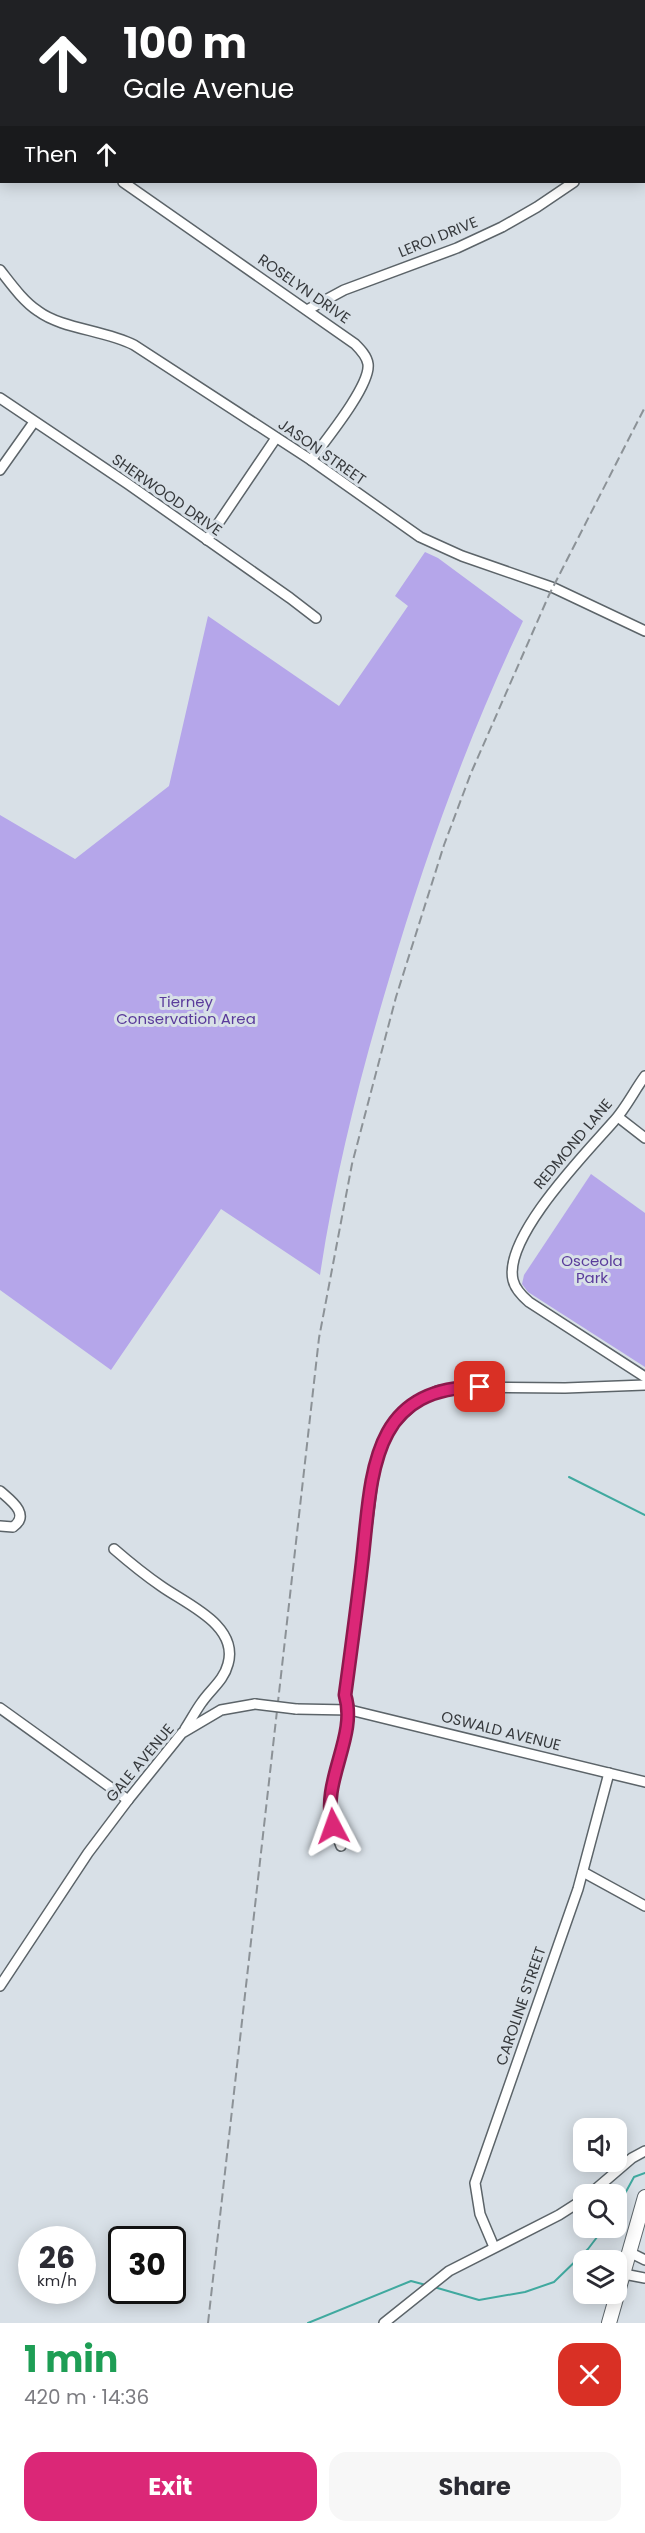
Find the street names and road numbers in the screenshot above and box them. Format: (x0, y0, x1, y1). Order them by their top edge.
street label: LEROI DRIVE (395, 211, 481, 262)
street label: ROSELYN DRIVE (254, 249, 355, 328)
street label: JASON STREET (274, 414, 370, 490)
street label: SHERWOOD DRIVE (108, 449, 227, 541)
street label: REDMOND LANE (529, 1094, 617, 1193)
street label: OSWALD AVENUE (439, 1705, 563, 1756)
street label: GALE AVENUE (101, 1719, 179, 1806)
street label: CAROLINE STREET (490, 1944, 551, 2068)

